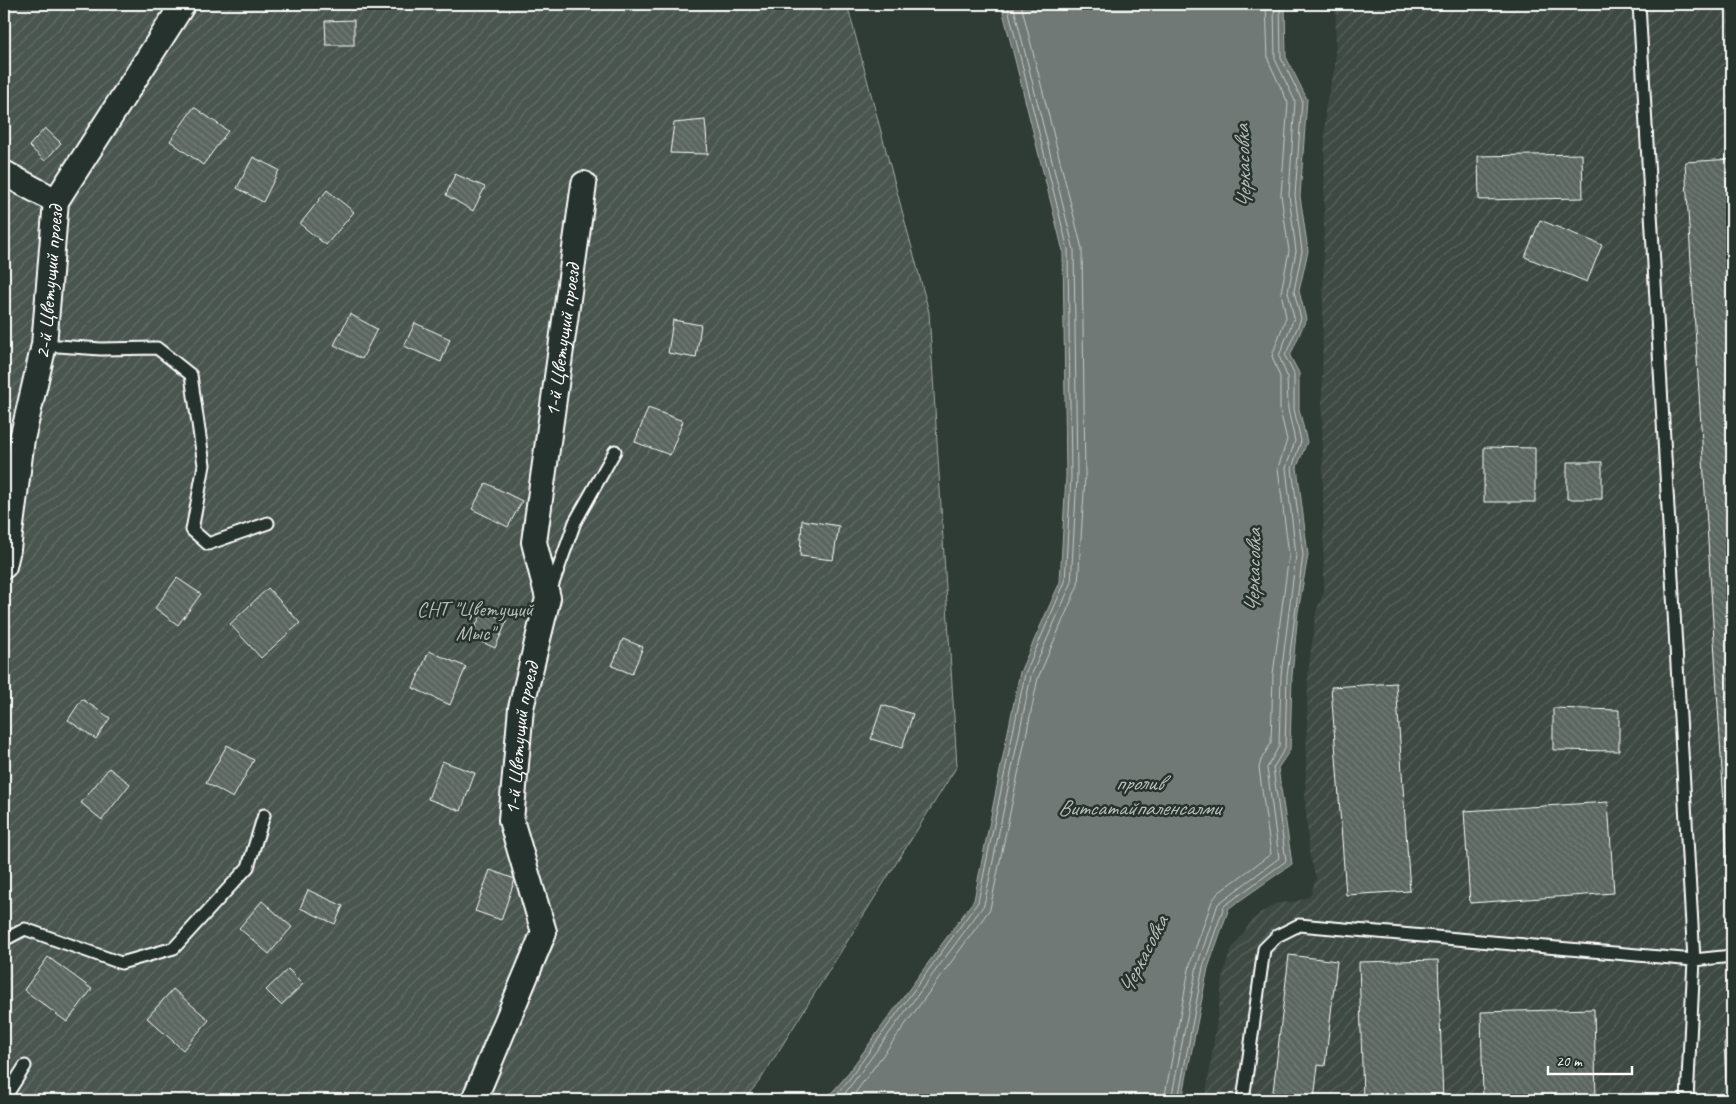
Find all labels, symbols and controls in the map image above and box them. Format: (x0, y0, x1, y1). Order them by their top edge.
water label: Черкасовка (1227, 122, 1258, 210)
street label: 2-й Цветущий проезд (28, 202, 69, 361)
street label: 1-й Цветущий проезд (539, 260, 586, 418)
water label: Черкасовка (1238, 526, 1268, 613)
park label: СНТ "Цветущий Мыс" (417, 596, 534, 646)
street label: 1-й Цветущий проезд (499, 657, 545, 816)
water label: пролив Витсатайпаленсалми (1058, 769, 1224, 822)
water label: Черкасовка (1111, 909, 1176, 999)
scale bar (1548, 1044, 1632, 1076)
text: 20 m (1556, 1052, 1583, 1071)

